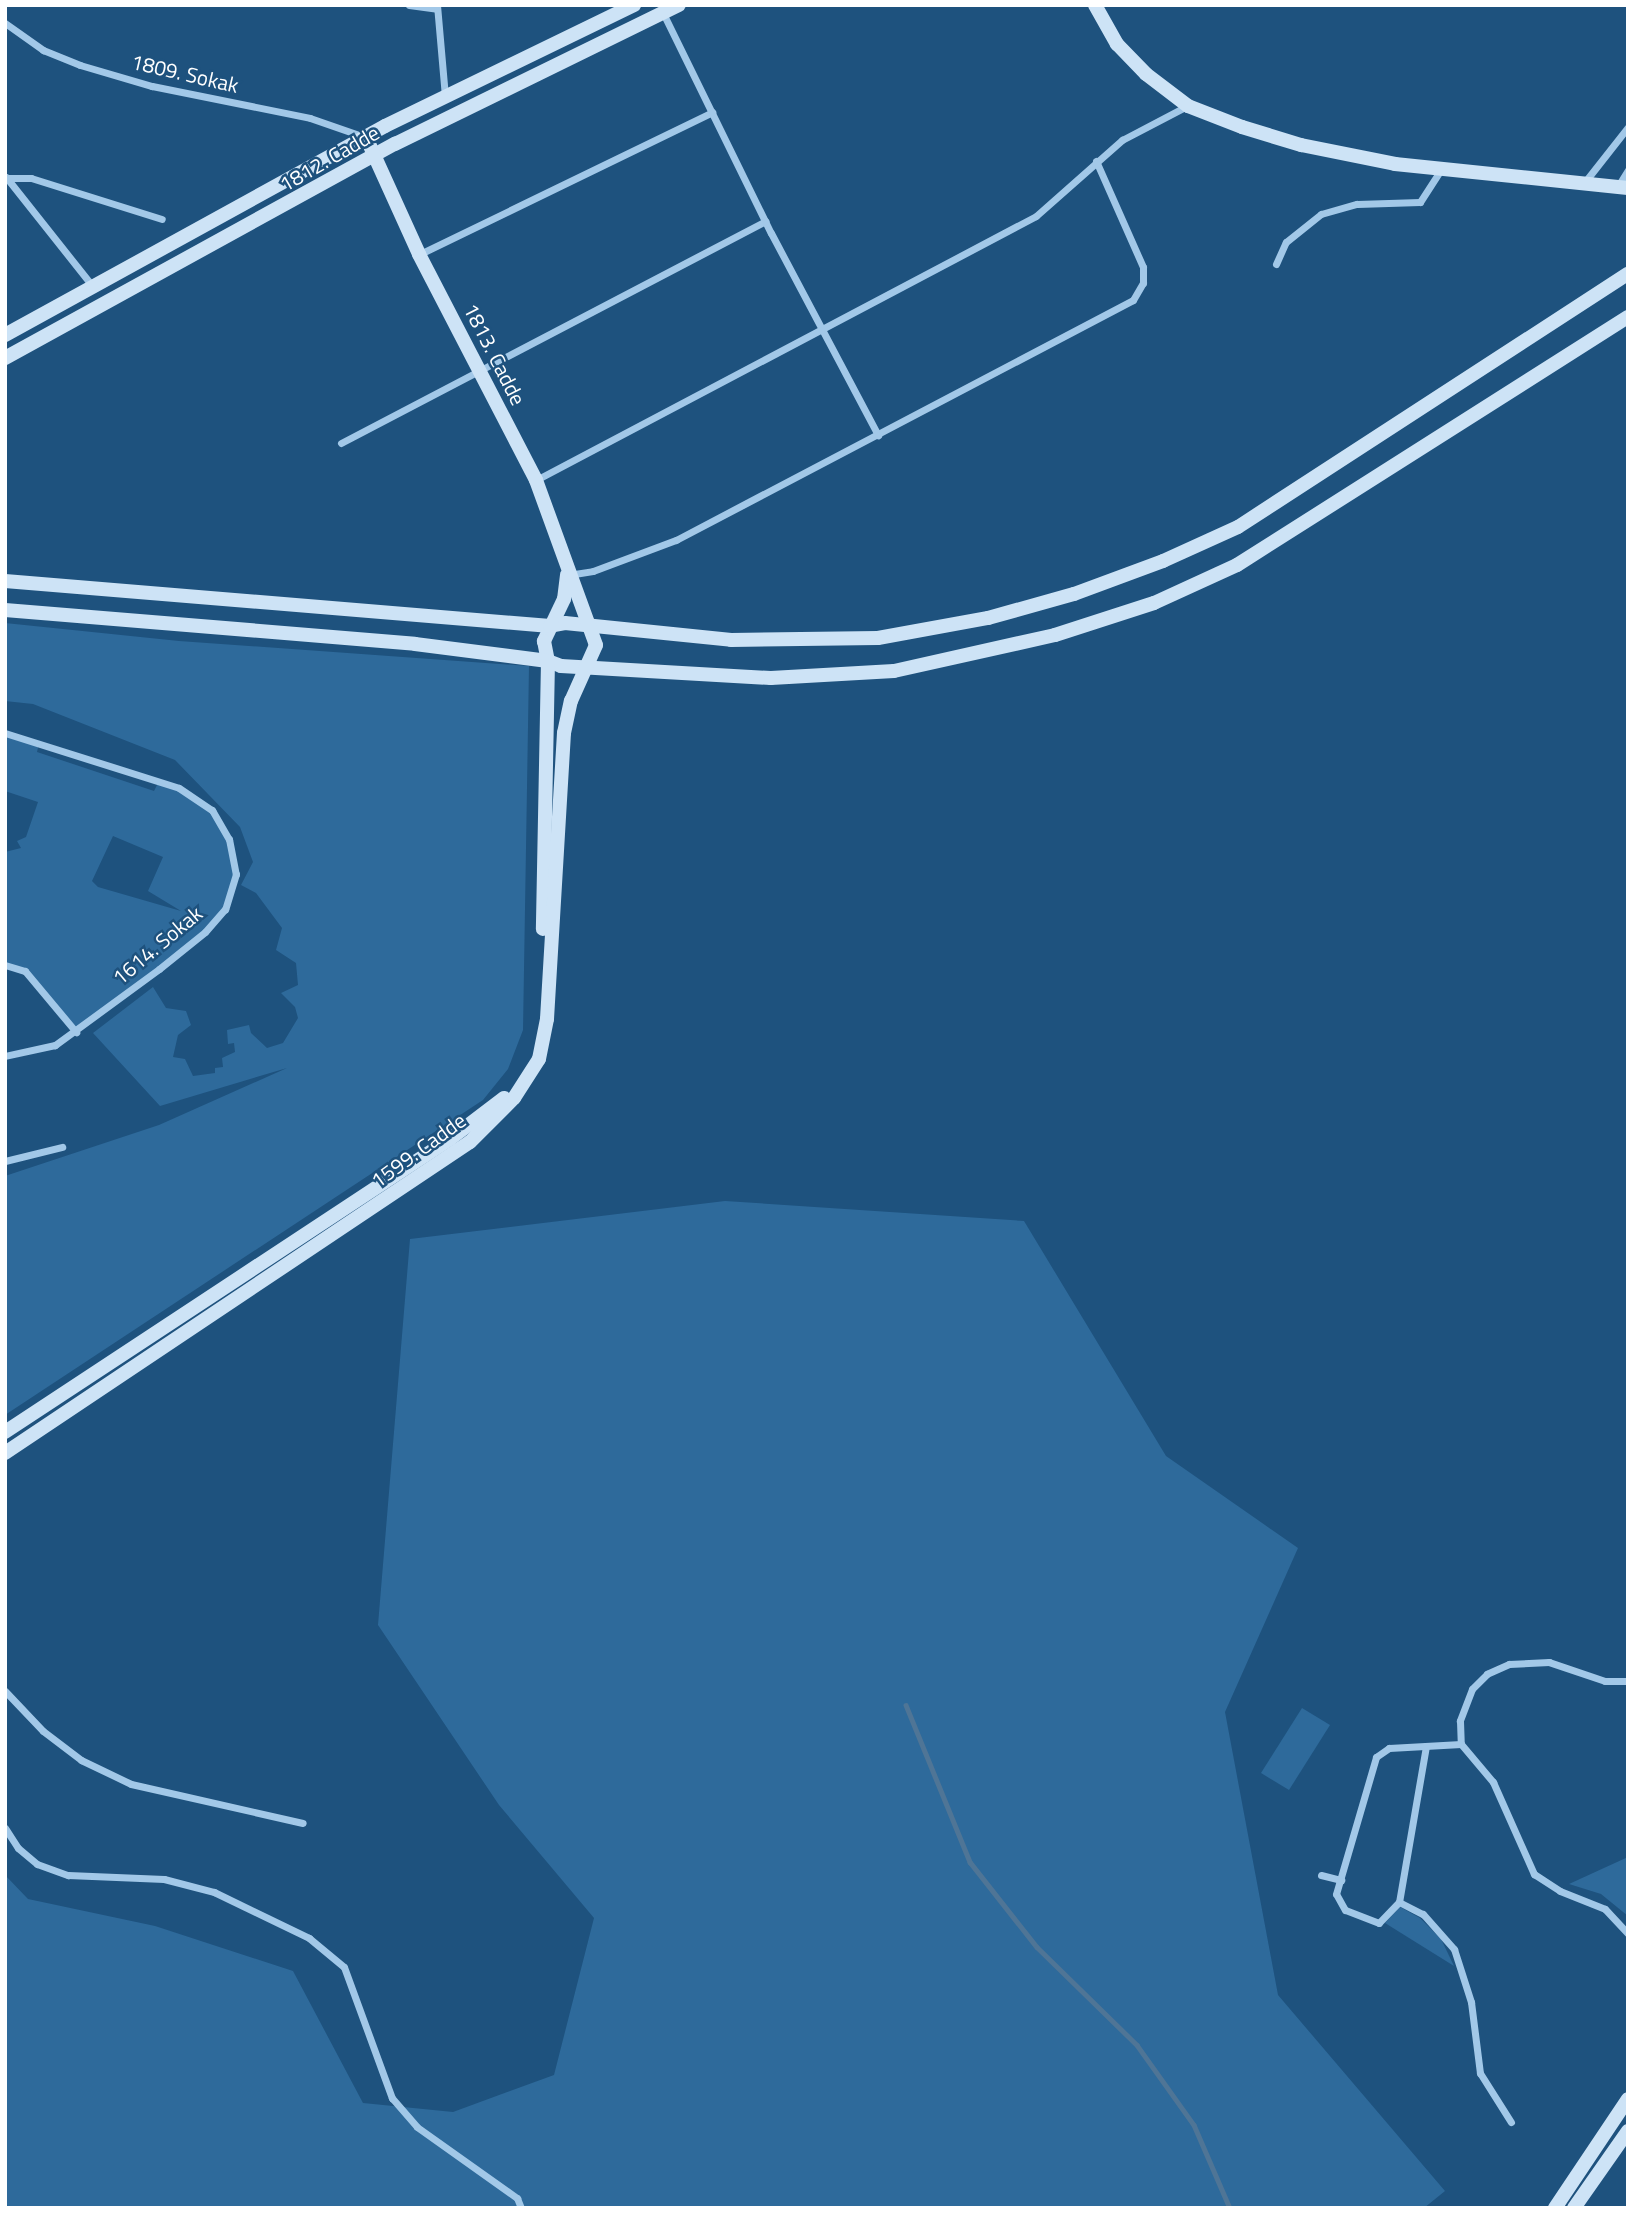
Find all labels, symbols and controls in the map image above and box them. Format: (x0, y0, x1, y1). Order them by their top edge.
street label: 1809. Sokak (129, 48, 241, 98)
street label: 1812. Cadde (275, 119, 383, 197)
street label: 1813. Cadde (459, 299, 531, 409)
street label: 1614. Sokak (107, 900, 207, 990)
street label: 1599. Cadde (366, 1107, 470, 1193)

